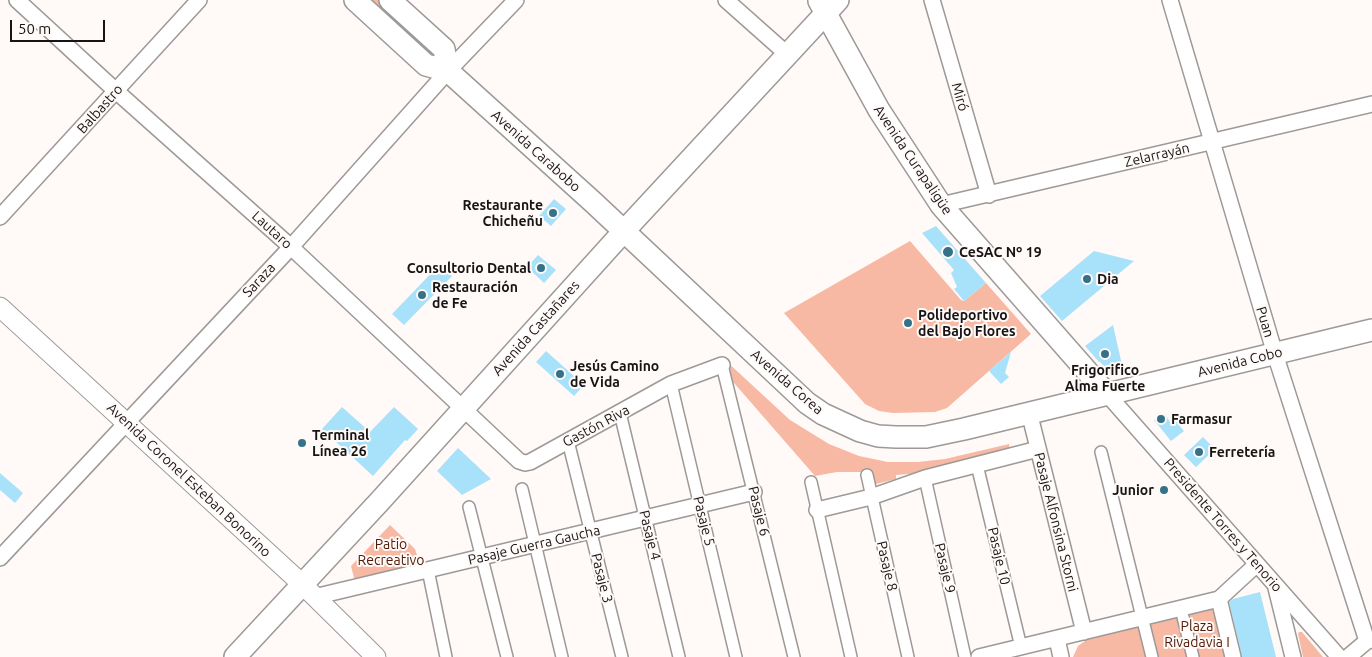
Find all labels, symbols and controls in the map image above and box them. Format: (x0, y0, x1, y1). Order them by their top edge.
scale bar (12, 10, 108, 42)
text: 50 m (18, 20, 51, 37)
street label: Balbastro (74, 81, 126, 137)
street label: Miró (948, 81, 972, 113)
street label: Avenida Curapaligüe (870, 102, 956, 218)
street label: Avenida Carabobo (488, 106, 584, 196)
street label: Zelarrayán (1123, 139, 1191, 171)
place label: Restaurante Chicheñu (462, 197, 543, 230)
marker: Restaurante Chicheñu (547, 207, 559, 219)
street label: Lautaro (248, 208, 296, 252)
place label: CeSAC Nº 19 (959, 244, 1042, 260)
marker: CeSAC Nº 19 (941, 245, 955, 259)
street label: Saraza (239, 259, 279, 301)
place label: Consultorio Dental (407, 260, 531, 276)
marker: Consultorio Dental (535, 262, 547, 274)
place label: Dia (1097, 271, 1119, 287)
marker: Dia (1081, 273, 1093, 285)
street label: Avenida Castañares (489, 277, 583, 379)
place label: Restauración de Fe (432, 279, 518, 312)
marker: Restauración de Fe (416, 289, 428, 301)
street label: Puan (1252, 304, 1278, 340)
place label: Polideportivo del Bajo Flores (918, 307, 1016, 340)
marker: Polideportivo del Bajo Flores (902, 317, 914, 329)
street label: Avenida Cobo (1196, 343, 1284, 381)
street label: Avenida Corea (747, 346, 827, 418)
marker: Frigorifico Alma Fuerte (1099, 348, 1111, 360)
place label: Jesús Camino de Vida (570, 358, 659, 391)
place label: Frigorifico Alma Fuerte (1065, 362, 1145, 394)
marker: Jesús Camino de Vida (554, 368, 566, 380)
street label: Avenida Coronel Esteban Bonorino (103, 399, 275, 561)
street label: Gastón Riva (560, 401, 632, 451)
place label: Farmasur (1171, 411, 1232, 427)
marker: Farmasur (1155, 413, 1167, 425)
place label: Terminal Línea 26 (312, 427, 369, 460)
marker: Terminal Línea 26 (296, 437, 308, 449)
place label: Ferretería (1209, 444, 1275, 460)
marker: Ferretería (1193, 446, 1205, 458)
street label: Pasaje Alfonsina Storni (1031, 451, 1081, 593)
street label: Presidente Torres y Tenorio (1160, 455, 1286, 595)
place label: Junior (1112, 482, 1154, 498)
street label: Pasaje 6 (745, 484, 773, 538)
marker: Junior (1158, 484, 1170, 496)
street label: Pasaje 5 (690, 494, 718, 548)
street label: Pasaje 4 (636, 508, 664, 562)
street label: Pasaje Guerra Gaucha (466, 522, 602, 568)
street label: Pasaje 10 (984, 525, 1014, 587)
park label: Patio Recreativo (357, 536, 425, 568)
street label: Pasaje 8 (873, 539, 901, 593)
street label: Pasaje 9 (931, 541, 959, 595)
street label: Pasaje 3 (588, 551, 616, 605)
park label: Plaza Rivadavia I (1164, 618, 1230, 650)

